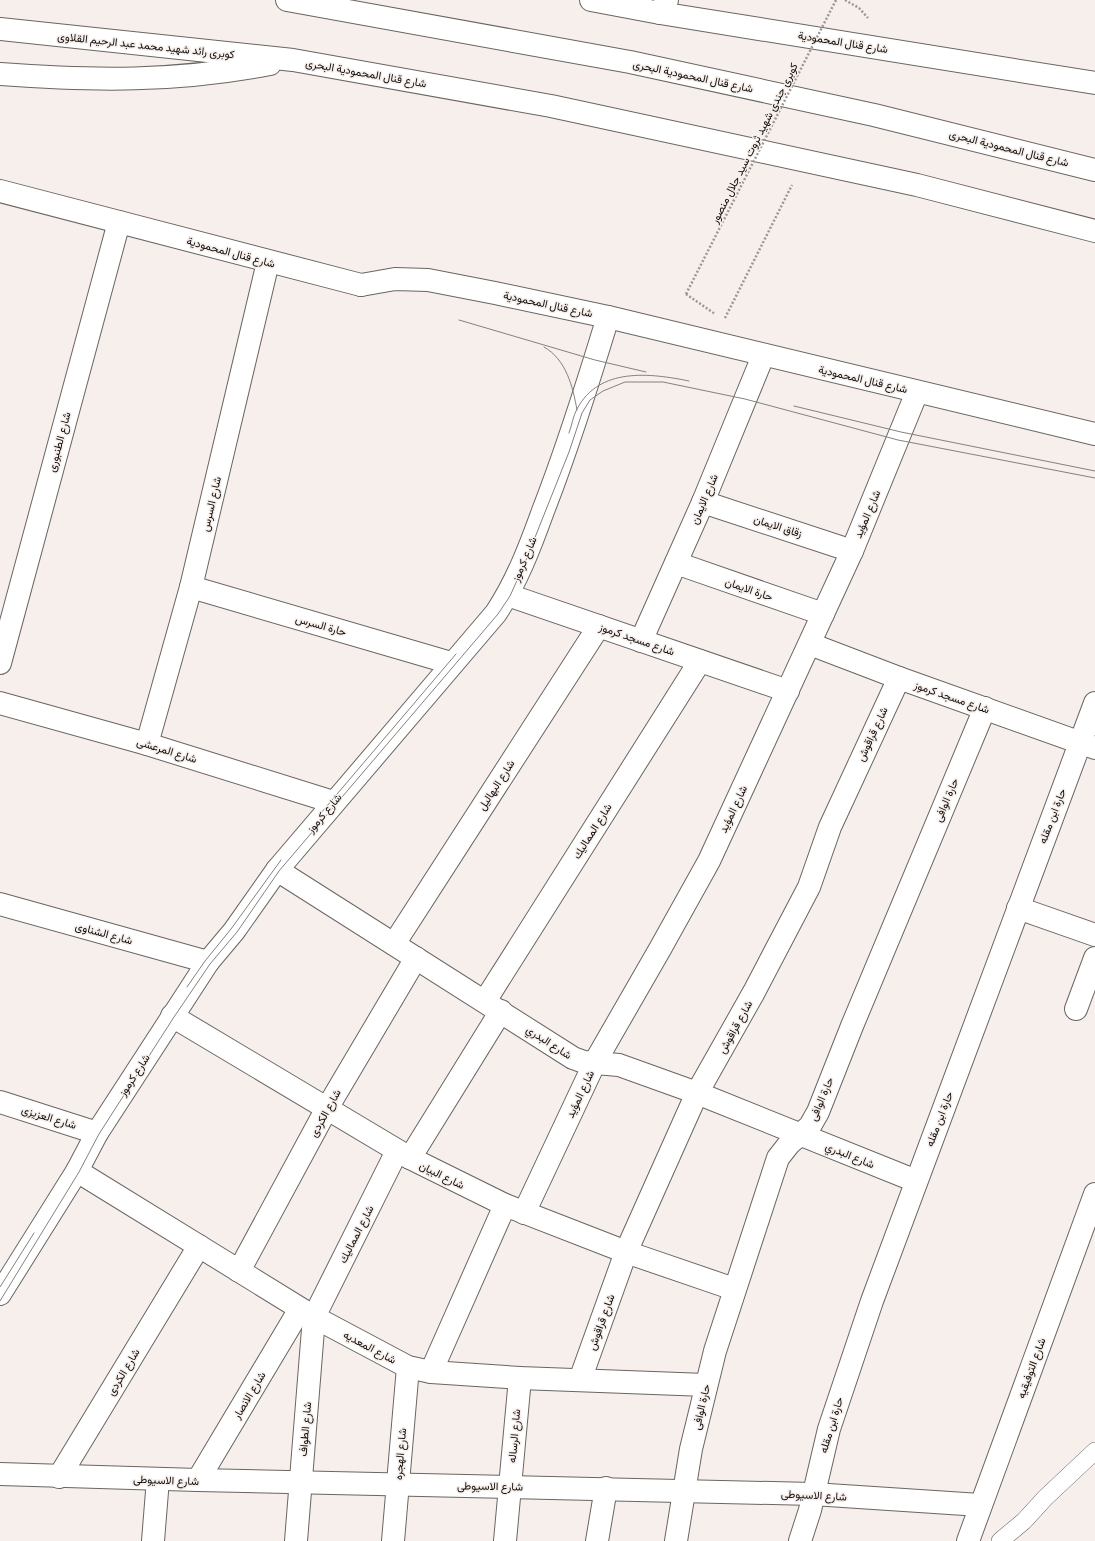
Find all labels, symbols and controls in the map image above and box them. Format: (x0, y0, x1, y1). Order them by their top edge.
street label: شارع قنال المحمودية (797, 29, 889, 57)
street label: كوبرى رائد شهيد محمد عبد الرحيم القلاوى (57, 30, 235, 62)
street label: شارع قنال المحمودية البحرى (304, 56, 428, 92)
street label: شارع قنال المحمودية البحرى (631, 57, 755, 97)
street label: كوبرى جندى شهيد ثروت سيد جلال منصور (708, 61, 802, 227)
street label: شارع قنال المحمودية البحرى (948, 127, 1070, 171)
street label: شارع قنال المحمودية (185, 234, 277, 272)
street label: شارع قنال المحمودية (502, 289, 594, 321)
street label: شارع قنال المحمودية (817, 363, 909, 397)
street label: شارع الطنبورى (45, 410, 75, 474)
street label: شارع الايمان (688, 472, 722, 527)
street label: شارع السرس (199, 475, 225, 533)
street label: شارع المؤيد (852, 488, 884, 541)
street label: زقاق الايمان (752, 513, 804, 541)
street label: شارع كرموز (509, 534, 541, 585)
street label: حارة الايمان (723, 575, 774, 605)
street label: حارة السرس (294, 612, 348, 640)
street label: شارع مسجد كرموز (596, 620, 676, 659)
street label: شارع مسجد كرموز (911, 678, 991, 717)
street label: شارع قراقوش (854, 705, 892, 764)
street label: شارع المرعشى (135, 735, 199, 767)
street label: شارع البهاليل (475, 757, 519, 813)
street label: حارة الوافى (931, 776, 962, 824)
street label: شارع المؤيد (717, 783, 751, 835)
street label: حارة ابن مقله (1036, 787, 1070, 846)
street label: شارع كرموز (303, 791, 346, 837)
street label: شارع المماليك (570, 801, 616, 862)
street label: شارع الشناوى (73, 920, 134, 948)
street label: شارع قراقوش (716, 998, 756, 1057)
street label: شارع البدري (522, 1023, 574, 1065)
street label: شارع كرموز (115, 1052, 154, 1100)
street label: شارع المؤيد (564, 1068, 598, 1120)
street label: حارة الوافى (806, 1075, 837, 1123)
street label: شارع الكردى (307, 1087, 345, 1140)
street label: حارة ابن مقله (923, 1090, 957, 1149)
street label: شارع العزيزى (20, 1103, 78, 1133)
street label: شارع البدري (822, 1140, 876, 1174)
street label: شارع البيان (417, 1159, 467, 1193)
street label: شارع المماليك (336, 1203, 378, 1266)
street label: شارع قراقوش (585, 1292, 619, 1352)
street label: شارع المعديه (341, 1328, 399, 1368)
street label: شارع التوفيقيه (1015, 1336, 1049, 1401)
street label: شارع الكردى (104, 1346, 144, 1399)
street label: شارع الانصار (230, 1369, 270, 1423)
street label: حارة الوافى (690, 1383, 714, 1431)
street label: حارة ابن مقله (817, 1396, 847, 1455)
street label: شارع الطواف (297, 1401, 315, 1457)
street label: شارع الرساله (506, 1408, 524, 1464)
street label: شارع الهجره (392, 1427, 410, 1481)
street label: شارع الاسيوطى (133, 1473, 199, 1489)
street label: شارع الاسيوطى (457, 1479, 523, 1495)
street label: شارع الاسيوطى (781, 1487, 848, 1505)

